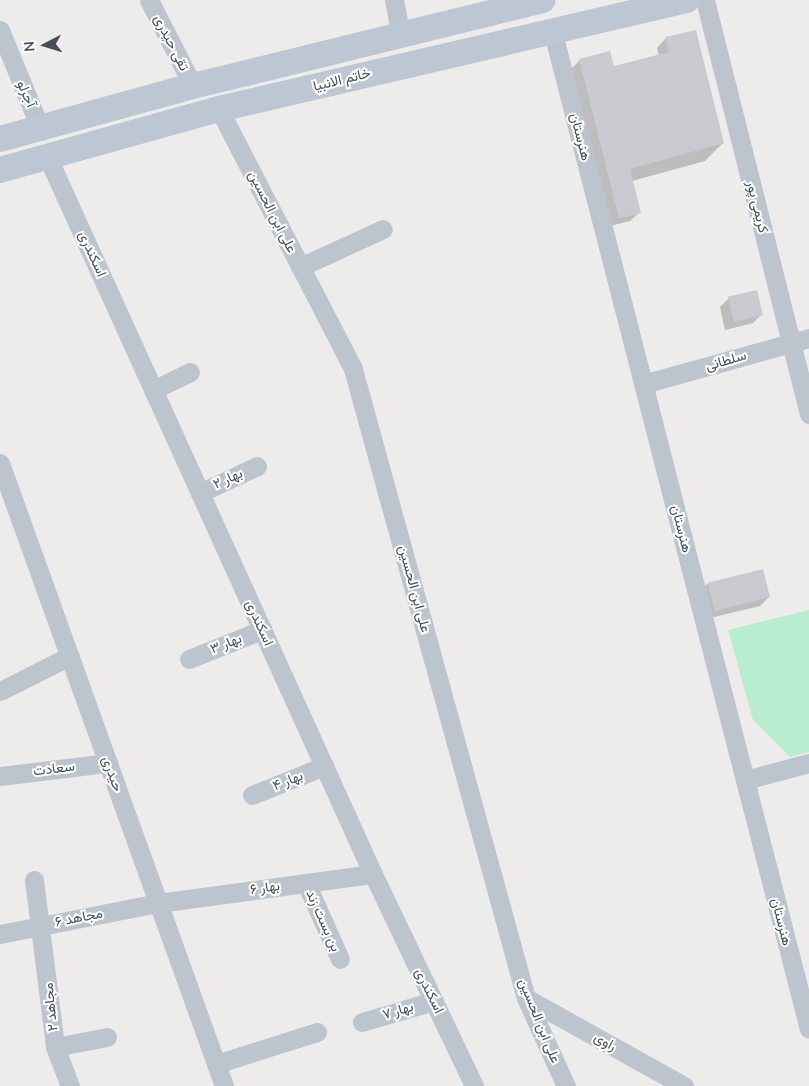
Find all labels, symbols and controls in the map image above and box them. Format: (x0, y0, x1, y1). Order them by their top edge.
street label: تقی حیدری (150, 12, 192, 74)
north arrow (20, 20, 70, 70)
text: N (20, 40, 39, 52)
street label: خاتم الانبیا (312, 65, 372, 95)
street label: آجرلو (13, 78, 39, 110)
street label: هنرستان (566, 112, 594, 162)
street label: علی ابن الحسین (244, 168, 300, 256)
street label: کریمی پور (742, 179, 772, 235)
street label: اسکندری (75, 229, 109, 279)
street label: سلطانی (704, 347, 748, 375)
street label: بهار ۲ (211, 465, 245, 493)
street label: هنرستان (667, 504, 695, 554)
street label: علی ابن الحسین (394, 543, 434, 635)
street label: اسکندری (242, 598, 276, 648)
street label: بهار ۳ (208, 630, 244, 658)
street label: حیدری (98, 754, 126, 794)
street label: سعادت (32, 758, 76, 780)
street label: بهار ۴ (270, 767, 306, 795)
street label: بهار ۶ (249, 878, 281, 898)
street label: بن بست زند (302, 888, 344, 954)
street label: هنرستان (767, 897, 795, 947)
street label: مجاهد ۶ (54, 905, 104, 931)
street label: اسکندری (411, 966, 447, 1016)
street label: علی ابن الحسین (514, 976, 564, 1066)
street label: مجاهد ۲ (40, 982, 62, 1032)
street label: بهار ۷ (381, 998, 415, 1024)
street label: راوی (591, 1029, 619, 1055)

